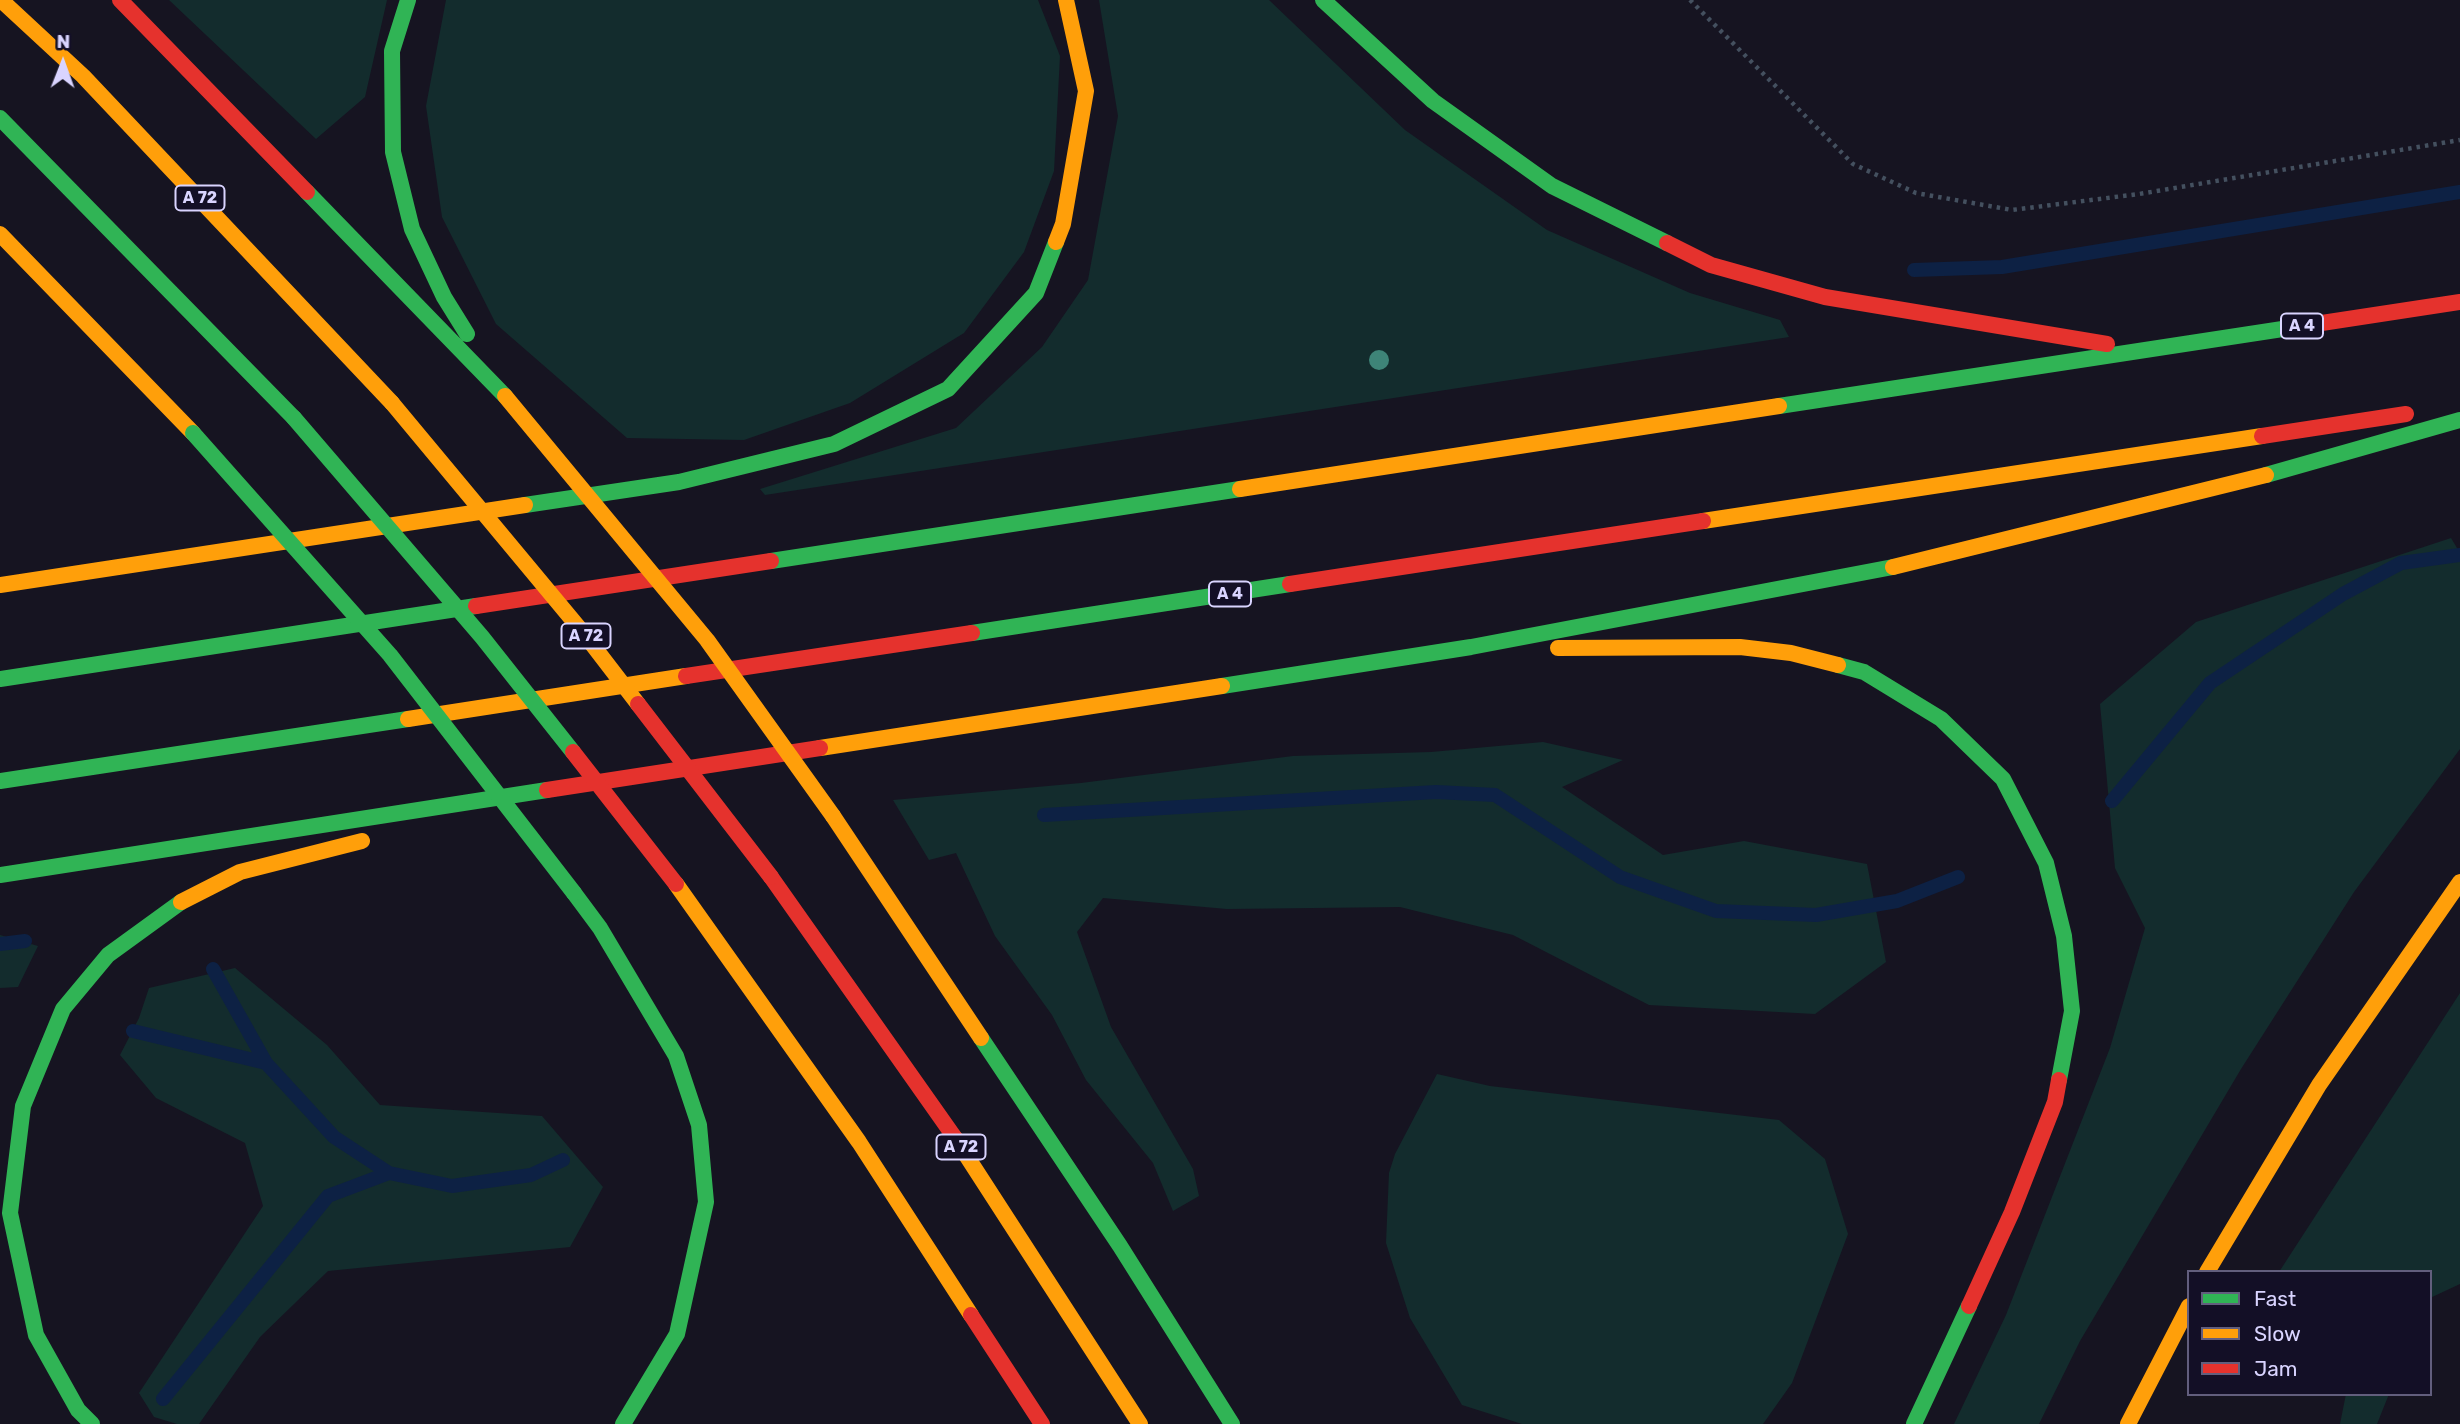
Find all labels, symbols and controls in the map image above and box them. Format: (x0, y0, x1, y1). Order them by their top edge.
north arrow (28, 28, 98, 98)
text: N (56, 30, 70, 53)
road number: A 72 (176, 186, 224, 210)
road number: A 4 (2281, 314, 2323, 338)
road number: A 4 (1209, 582, 1251, 607)
road number: A 72 (562, 624, 610, 649)
road number: A 72 (936, 1134, 986, 1160)
legend (2187, 1270, 2432, 1396)
text: Fast (2254, 1286, 2296, 1311)
text: Slow (2254, 1321, 2301, 1346)
text: Jam (2254, 1356, 2298, 1381)

